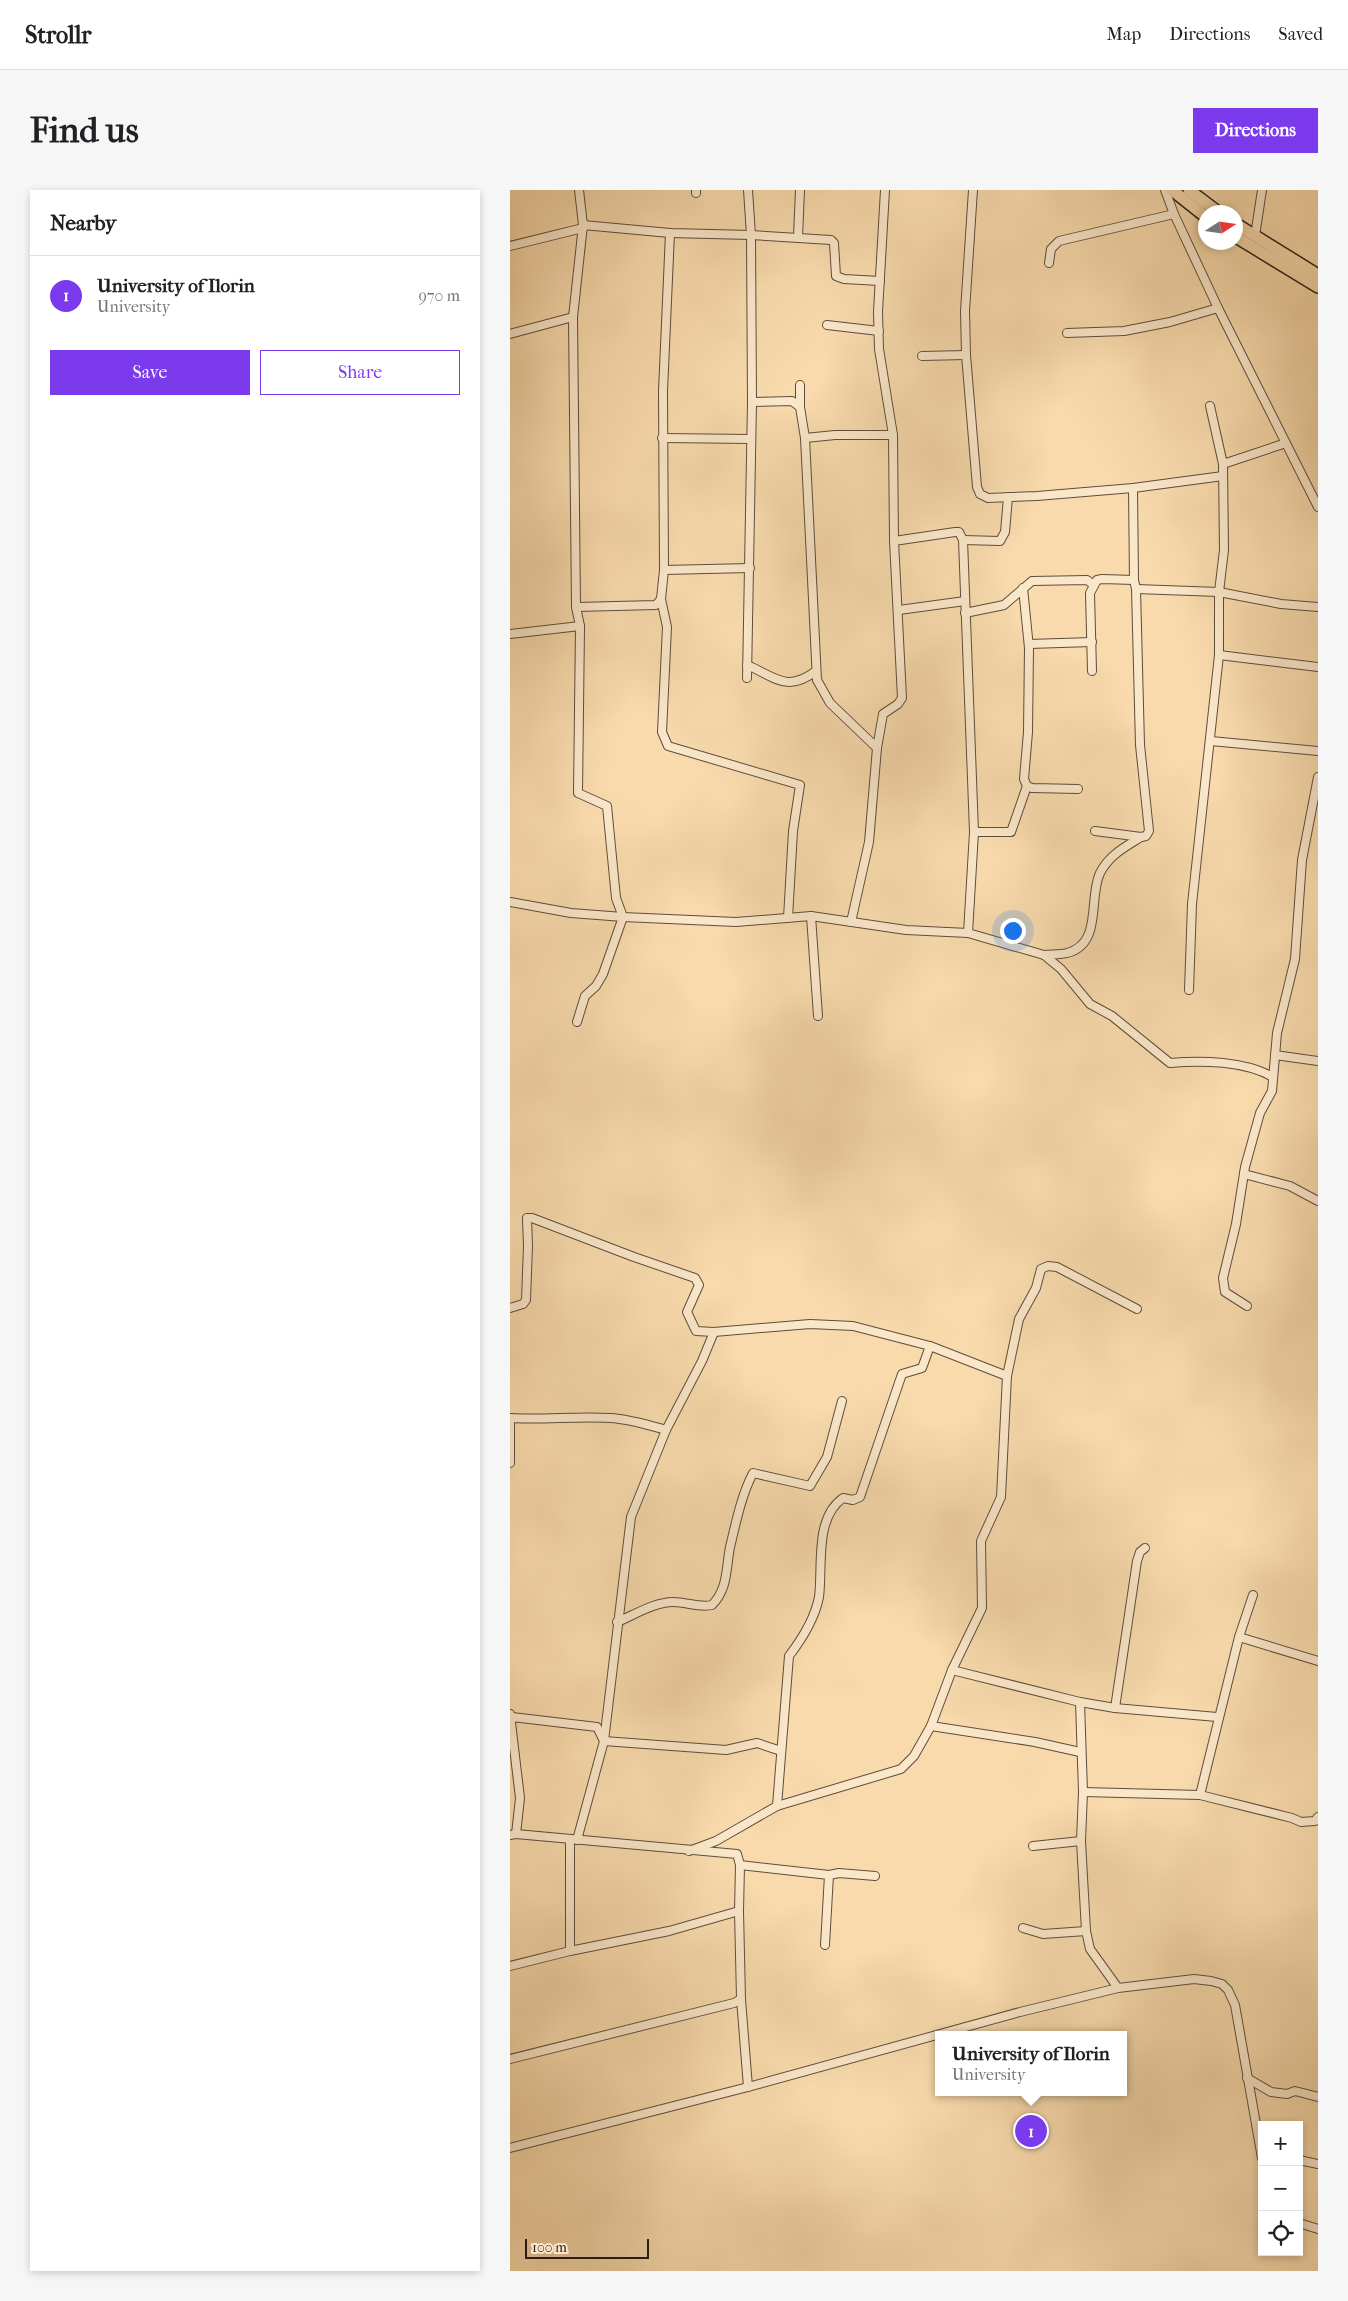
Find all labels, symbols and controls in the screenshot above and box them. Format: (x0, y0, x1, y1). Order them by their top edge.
text: Strollr (25, 21, 92, 49)
text: Map (1107, 24, 1141, 45)
text: Directions (1169, 24, 1250, 45)
text: Saved (1278, 24, 1323, 45)
button: Directions (1193, 108, 1318, 153)
text: Find us (30, 110, 139, 151)
north arrow (1198, 205, 1243, 250)
text: Nearby (50, 211, 116, 235)
text: University of Ilorin (97, 275, 255, 297)
text: 1 (63, 286, 69, 305)
text: 970 m (418, 286, 460, 305)
text: University (97, 297, 170, 316)
button: Save (50, 350, 250, 395)
button: Share (260, 350, 460, 395)
your location (1000, 918, 1026, 944)
popup (935, 2031, 1127, 2096)
text: University of Ilorin (952, 2043, 1110, 2065)
text: University (952, 2065, 1025, 2084)
pin: 1 (1015, 2112, 1047, 2150)
map controls (1258, 2121, 1303, 2256)
button: + (1258, 2121, 1303, 2166)
button: − (1258, 2166, 1303, 2211)
button: locate (1258, 2211, 1303, 2256)
scale bar (525, 2236, 649, 2259)
text: 100 m (532, 2239, 567, 2256)

